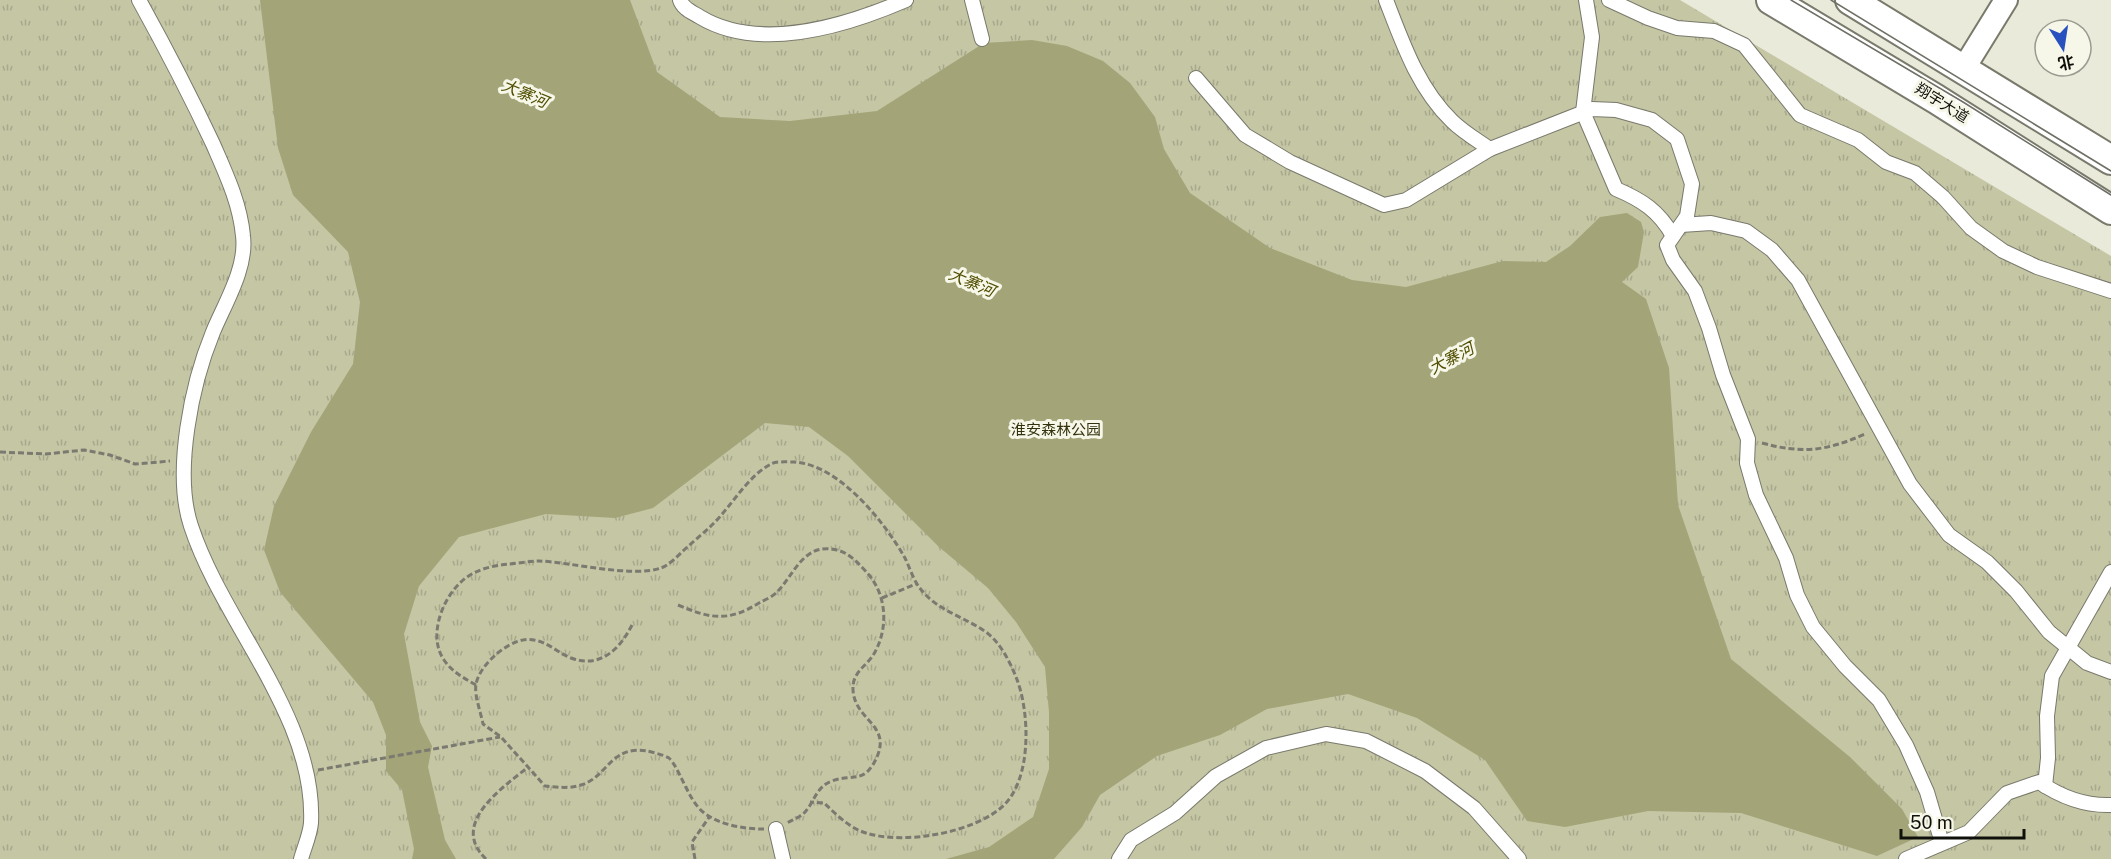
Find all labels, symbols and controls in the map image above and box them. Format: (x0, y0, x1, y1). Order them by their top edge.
north arrow (2033, 18, 2093, 78)
text: 北 (2056, 51, 2076, 73)
water label: 大寨河 (499, 75, 553, 113)
street label: 翔宇大道 (1912, 79, 1972, 126)
water label: 大寨河 (946, 264, 1000, 302)
water label: 大寨河 (1426, 337, 1480, 378)
park label: 淮安森林公园 (1011, 421, 1101, 438)
scale bar (1901, 802, 2024, 840)
text: 50 m (1910, 812, 1953, 833)

